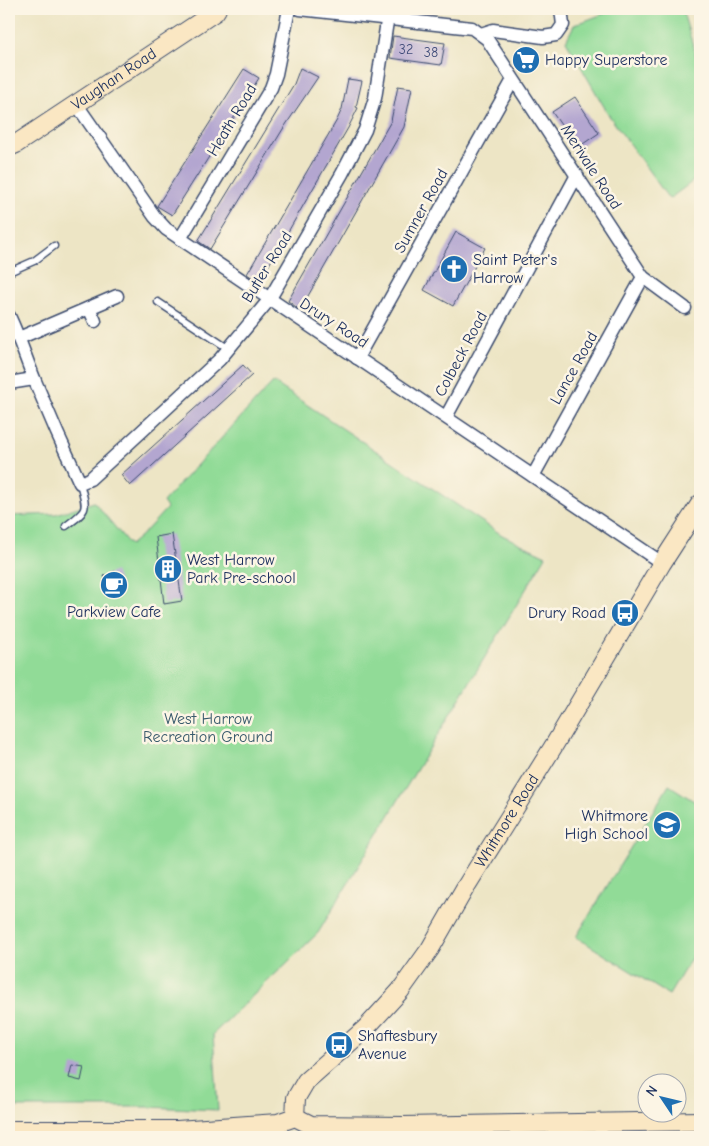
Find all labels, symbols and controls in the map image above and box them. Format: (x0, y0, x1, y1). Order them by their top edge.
house number: 32 (399, 41, 413, 58)
street label: Vaughan Road (68, 44, 160, 114)
house number: 38 (424, 44, 438, 61)
supermarket icon: Happy Superstore (511, 45, 541, 75)
place label: Happy Superstore (545, 51, 667, 69)
street label: Heath Road (203, 81, 261, 159)
street label: Merivale Road (557, 121, 625, 213)
street label: Sumner Road (390, 166, 452, 256)
street label: Butler Road (238, 228, 296, 306)
place label: Saint Peter's Harrow (473, 251, 557, 287)
church icon: Saint Peter's Harrow (439, 254, 469, 284)
street label: Drury Road (296, 294, 372, 352)
street label: Colbeck Road (431, 308, 491, 400)
street label: Lance Road (547, 328, 601, 408)
place label: West Harrow Park Pre-school (187, 551, 296, 587)
building icon: West Harrow Park Pre-school (153, 554, 183, 584)
cafe icon: Parkview Cafe (99, 570, 129, 600)
bus stop icon: Drury Road (610, 598, 640, 628)
place label: Parkview Cafe (67, 603, 161, 621)
place label: Drury Road (528, 604, 606, 622)
park label: West Harrow Recreation Ground (143, 710, 273, 746)
street label: Whitmore Road (471, 771, 543, 871)
place label: Whitmore High School (565, 807, 648, 843)
school or university icon: Whitmore High School (652, 810, 682, 840)
place label: Shaftesbury Avenue (358, 1027, 438, 1063)
bus stop icon: Shaftesbury Avenue (324, 1030, 354, 1060)
north arrow (636, 1074, 686, 1124)
text: N (642, 1082, 661, 1099)

